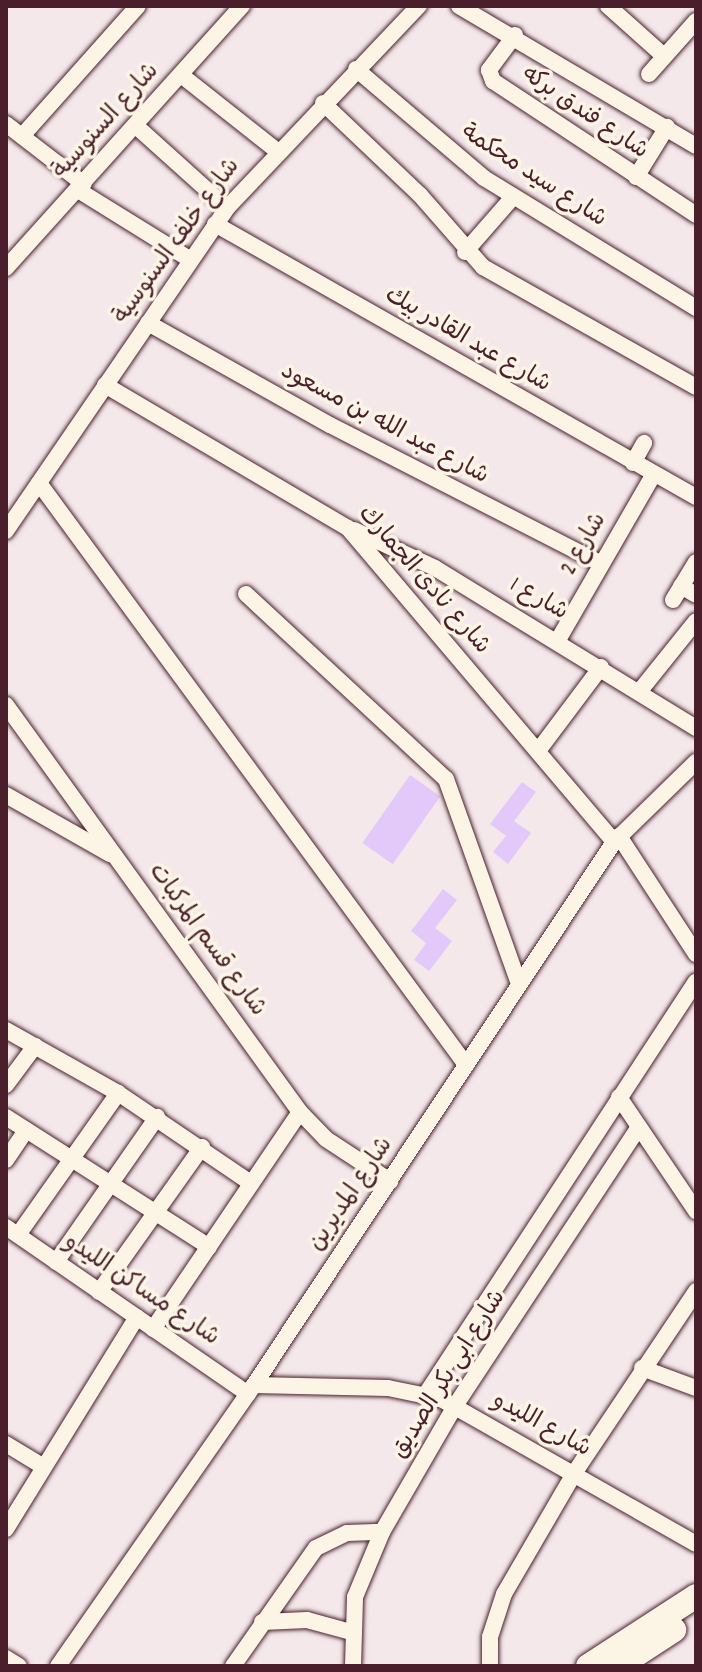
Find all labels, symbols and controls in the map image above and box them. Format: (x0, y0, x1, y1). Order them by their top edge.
street label: شارع السنوسية (47, 58, 167, 186)
street label: شارع فندق بركه (515, 61, 653, 167)
street label: شارع سيد محكمة (455, 119, 611, 235)
street label: شارع خلف السنوسية (108, 154, 248, 330)
street label: شارع عبد القادر بيك (379, 282, 555, 400)
street label: شارع عبد الله بن مسعود (275, 358, 493, 492)
street label: شارع نادى الجمارك (351, 501, 495, 661)
street label: شارع 2 (556, 508, 614, 582)
street label: شارع 1 (504, 572, 572, 628)
street label: شارع قسم المركبات (141, 859, 271, 1023)
street label: شارع المديرين (303, 1133, 401, 1257)
street label: شارع مساكن الليدو (58, 1228, 224, 1354)
street label: شارع ابى بكر الصديق (387, 1285, 513, 1465)
street label: شارع الليدو (487, 1387, 595, 1465)

